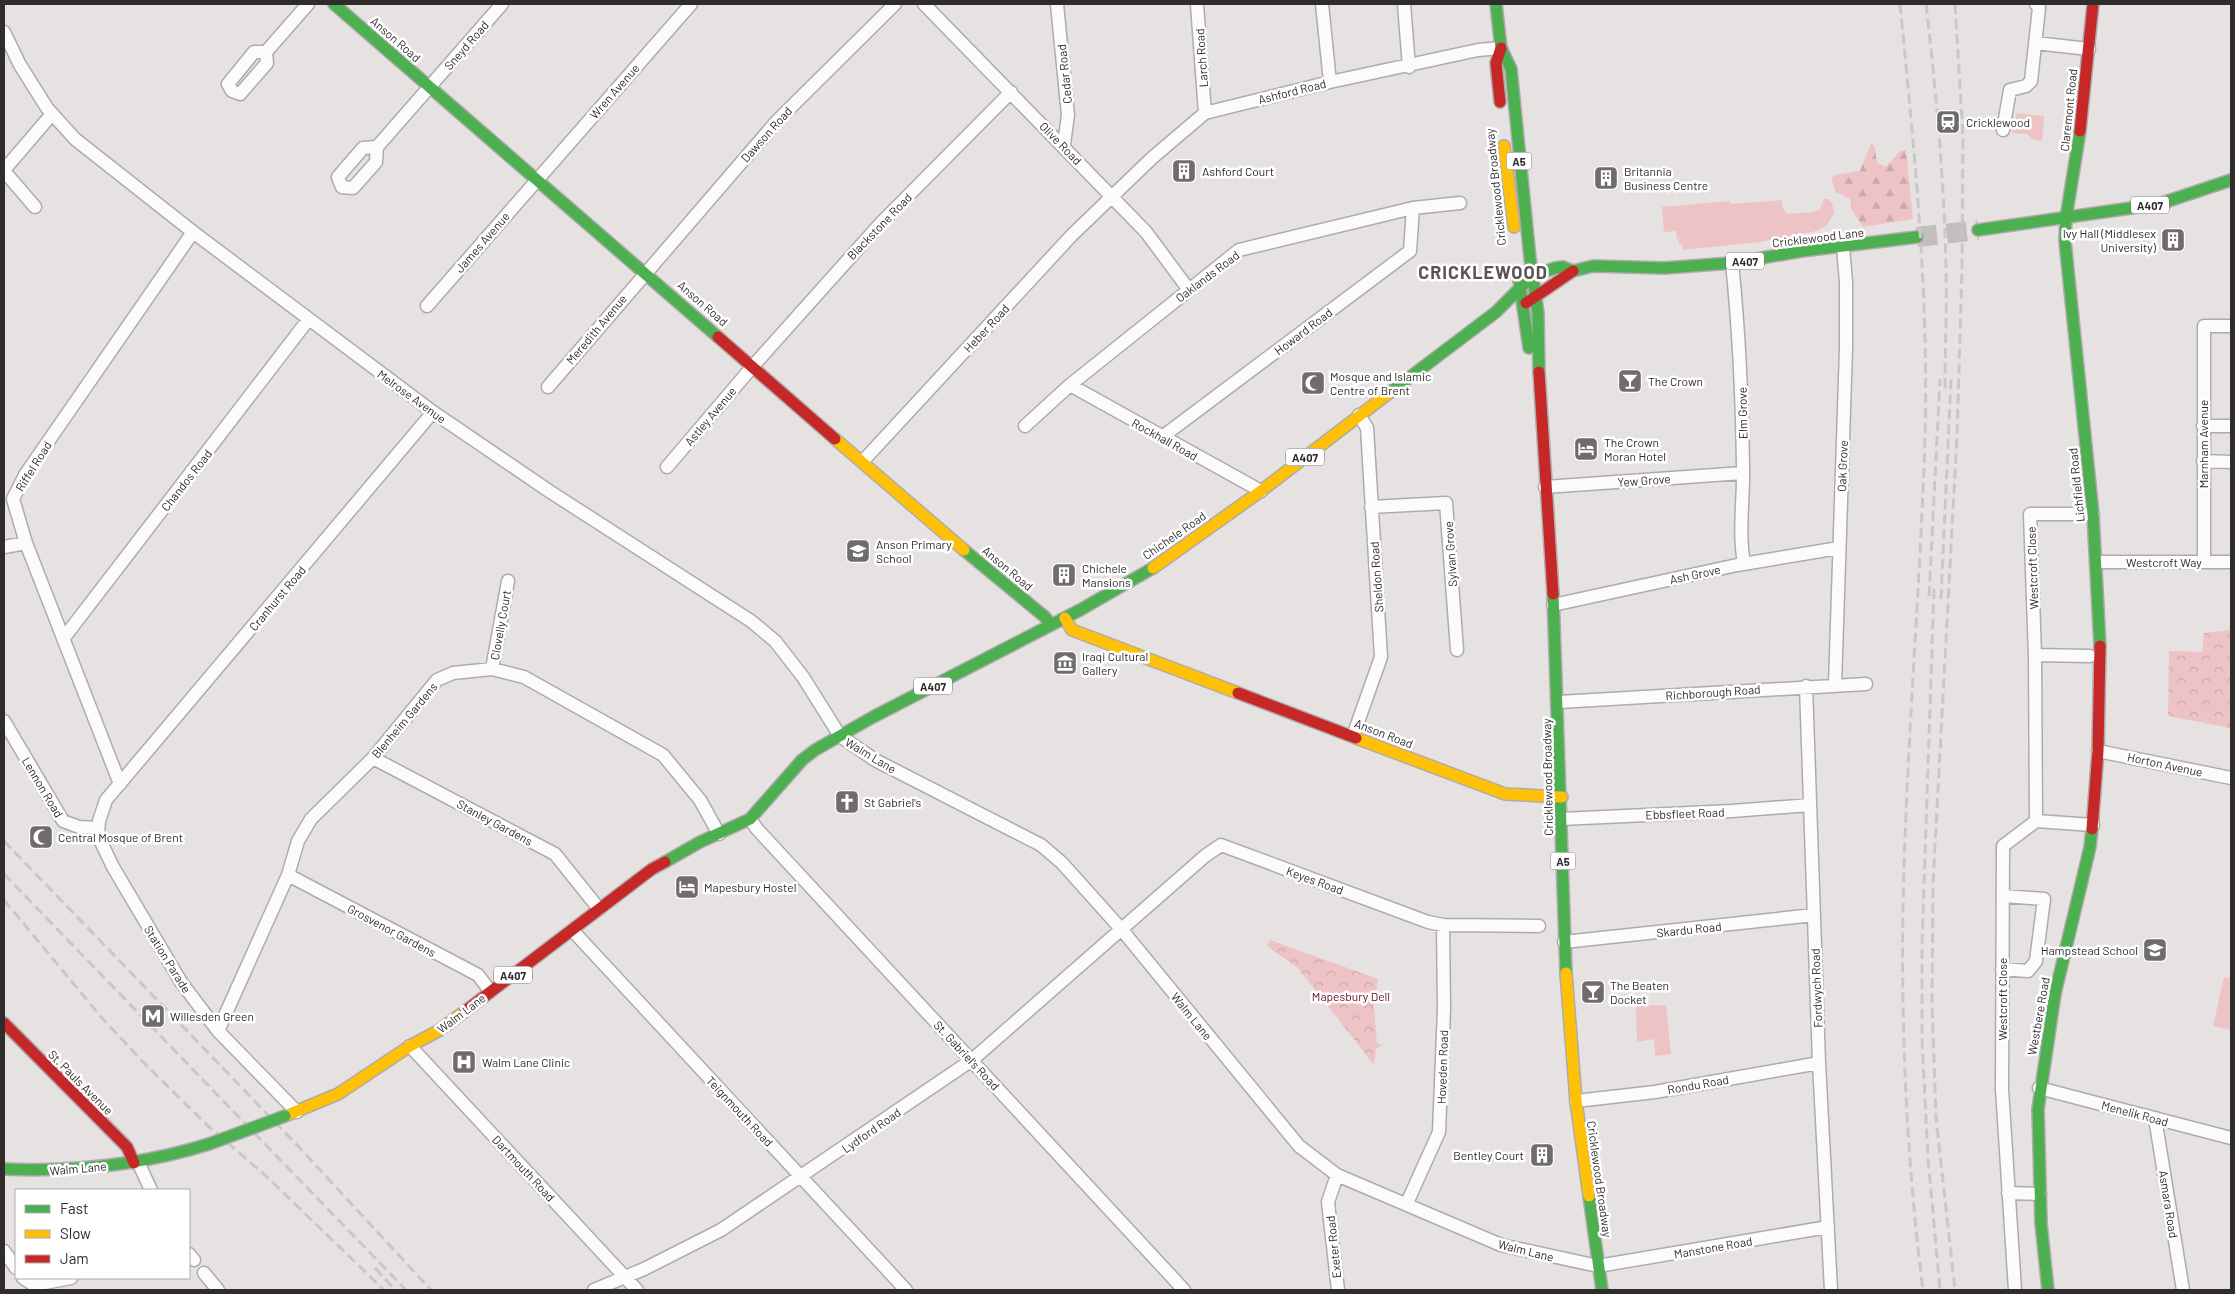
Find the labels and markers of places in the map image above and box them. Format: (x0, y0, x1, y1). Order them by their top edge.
station icon: Cricklewood (1935, 109, 1961, 135)
place label: Cricklewood (1966, 115, 2030, 129)
building icon: Ashford Court (1171, 158, 1197, 184)
place label: Ashford Court (1202, 164, 1274, 178)
place label: Britannia Business Centre (1624, 164, 1708, 192)
building icon: Britannia Business Centre (1593, 165, 1619, 191)
place label: Ivy Hall (Middlesex University) (2063, 226, 2157, 254)
building icon: Ivy Hall (Middlesex University) (2160, 227, 2186, 253)
bar icon: The Crown (1617, 368, 1643, 394)
place label: Mosque and Islamic Centre of Brent (1330, 369, 1431, 397)
mosque icon: Mosque and Islamic Centre of Brent (1300, 370, 1326, 396)
place label: The Crown (1648, 374, 1703, 388)
place label: The Crown Moran Hotel (1604, 435, 1666, 463)
hotel icon: The Crown Moran Hotel (1573, 436, 1599, 462)
place label: Anson Primary School (876, 537, 952, 565)
school or university icon: Anson Primary School (845, 538, 871, 564)
place label: Chichele Mansions (1082, 561, 1131, 589)
building icon: Chichele Mansions (1051, 562, 1077, 588)
place label: Iraqi Cultural Gallery (1082, 649, 1148, 677)
museum icon: Iraqi Cultural Gallery (1052, 650, 1078, 676)
church icon: St Gabriel's (834, 789, 860, 815)
place label: St Gabriel's (864, 795, 922, 809)
mosque icon: Central Mosque of Brent (28, 824, 54, 850)
place label: Central Mosque of Brent (58, 830, 183, 844)
hotel icon: Mapesbury Hostel (674, 874, 700, 900)
place label: Mapesbury Hostel (704, 880, 796, 894)
school or university icon: Hampstead School (2142, 937, 2168, 963)
place label: Hampstead School (2041, 943, 2138, 957)
place label: The Beaten Docket (1610, 978, 1669, 1006)
bar icon: The Beaten Docket (1580, 979, 1606, 1005)
metro station icon: Willesden Green (140, 1003, 166, 1029)
place label: Willesden Green (170, 1009, 254, 1023)
hospital icon: Walm Lane Clinic (451, 1049, 477, 1075)
place label: Walm Lane Clinic (482, 1055, 570, 1069)
building icon: Bentley Court (1529, 1142, 1555, 1168)
place label: Bentley Court (1453, 1148, 1524, 1162)

